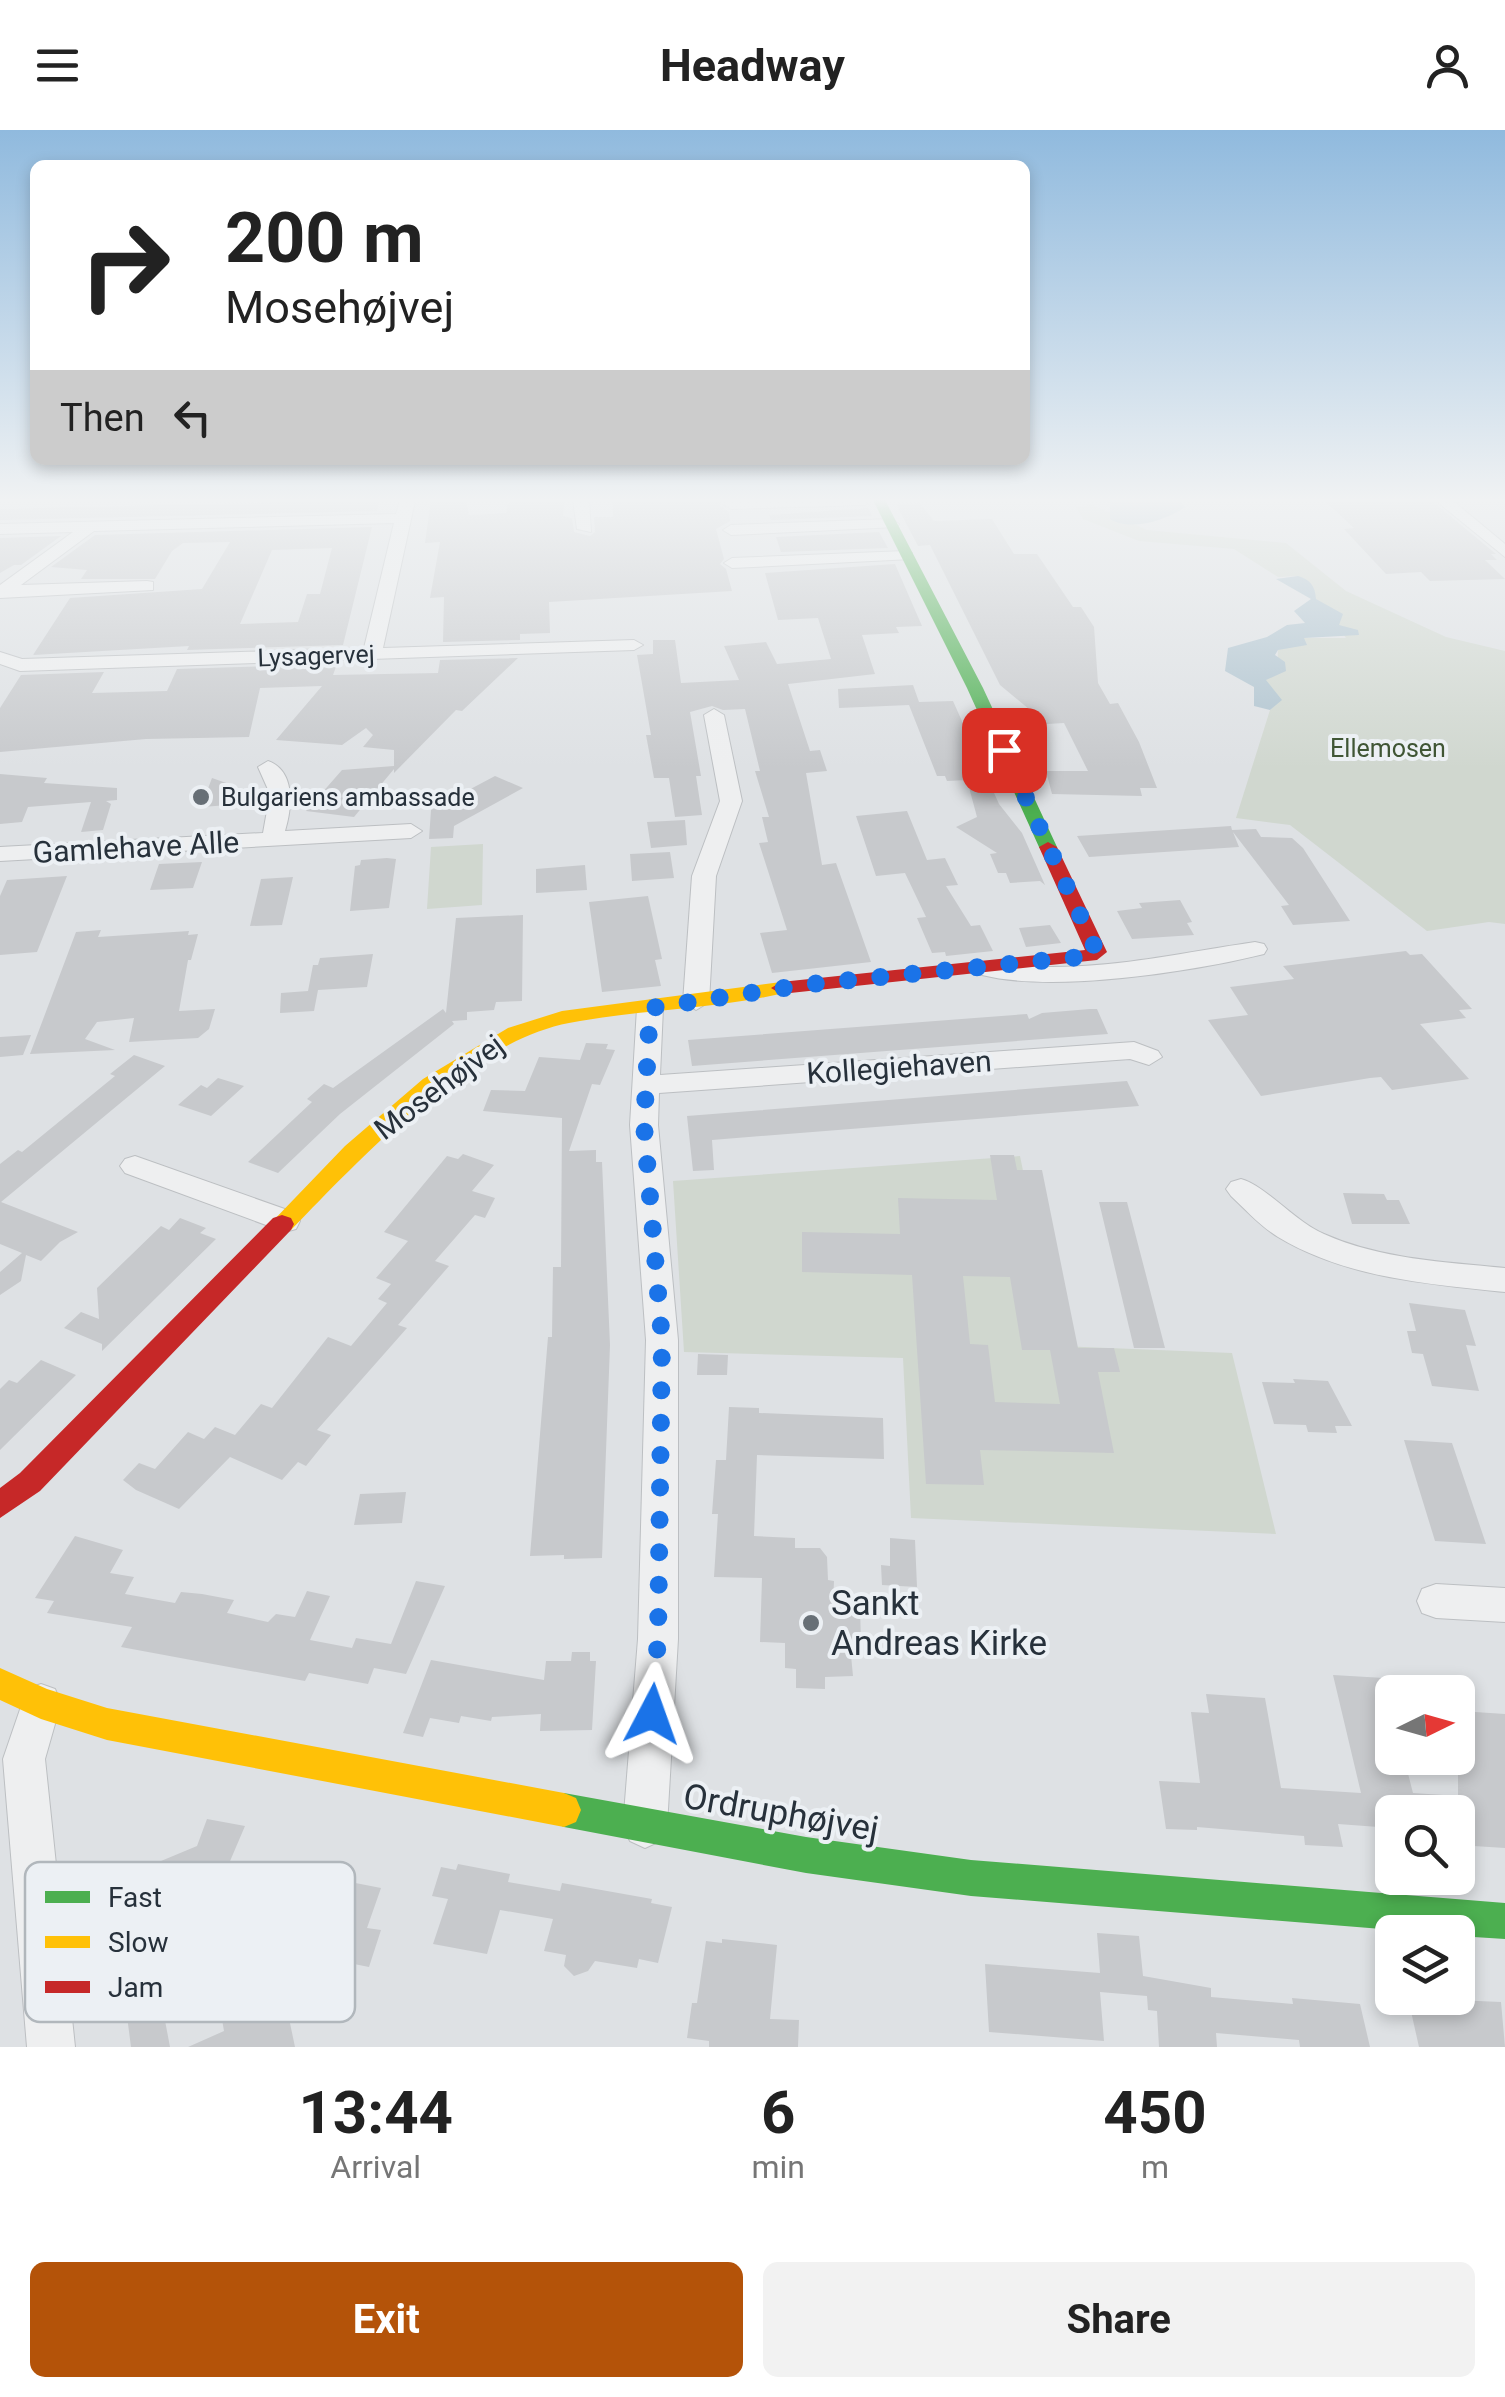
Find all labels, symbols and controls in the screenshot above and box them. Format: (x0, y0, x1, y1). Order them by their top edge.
icon: menu (30, 38, 85, 93)
icon: person (1420, 38, 1475, 93)
text: Headway (660, 39, 845, 92)
text: 200 m (225, 197, 424, 279)
icon: right (60, 200, 190, 330)
text: Mosehøjvej (225, 281, 454, 334)
icon: left (165, 390, 220, 445)
text: Then (60, 396, 145, 440)
street label: Lysagervej (257, 639, 375, 673)
pin (962, 708, 1047, 793)
icon: arrive (977, 723, 1032, 778)
park label: Ellemosen (1330, 734, 1446, 763)
place label: Bulgariens ambassade (221, 783, 475, 812)
marker: Bulgariens ambassade (190, 786, 212, 808)
street label: Gamlehave Alle (32, 824, 240, 870)
street label: Mosehøjvej (367, 1027, 511, 1147)
street label: Kollegiehaven (805, 1043, 993, 1091)
place label: Sankt Andreas Kirke (831, 1583, 1047, 1664)
marker: Sankt Andreas Kirke (800, 1612, 822, 1634)
position arrow (600, 1662, 704, 1766)
north arrow (1375, 1675, 1475, 1775)
map controls (1375, 1675, 1475, 2015)
street label: Ordruphøjvej (680, 1776, 882, 1850)
button: search (1375, 1795, 1475, 1895)
legend (25, 1862, 355, 2022)
text: Fast (108, 1881, 162, 1914)
button: layers (1375, 1915, 1475, 2015)
text: Slow (108, 1926, 168, 1959)
text: Jam (108, 1971, 163, 2004)
text: 13:44 (298, 2077, 453, 2148)
text: 6 (761, 2077, 795, 2148)
text: 450 (1103, 2077, 1207, 2148)
text: Arrival (330, 2148, 421, 2186)
text: min (751, 2148, 805, 2186)
text: m (1141, 2148, 1169, 2186)
button: Exit (30, 2262, 743, 2377)
button: Share (763, 2262, 1475, 2377)

